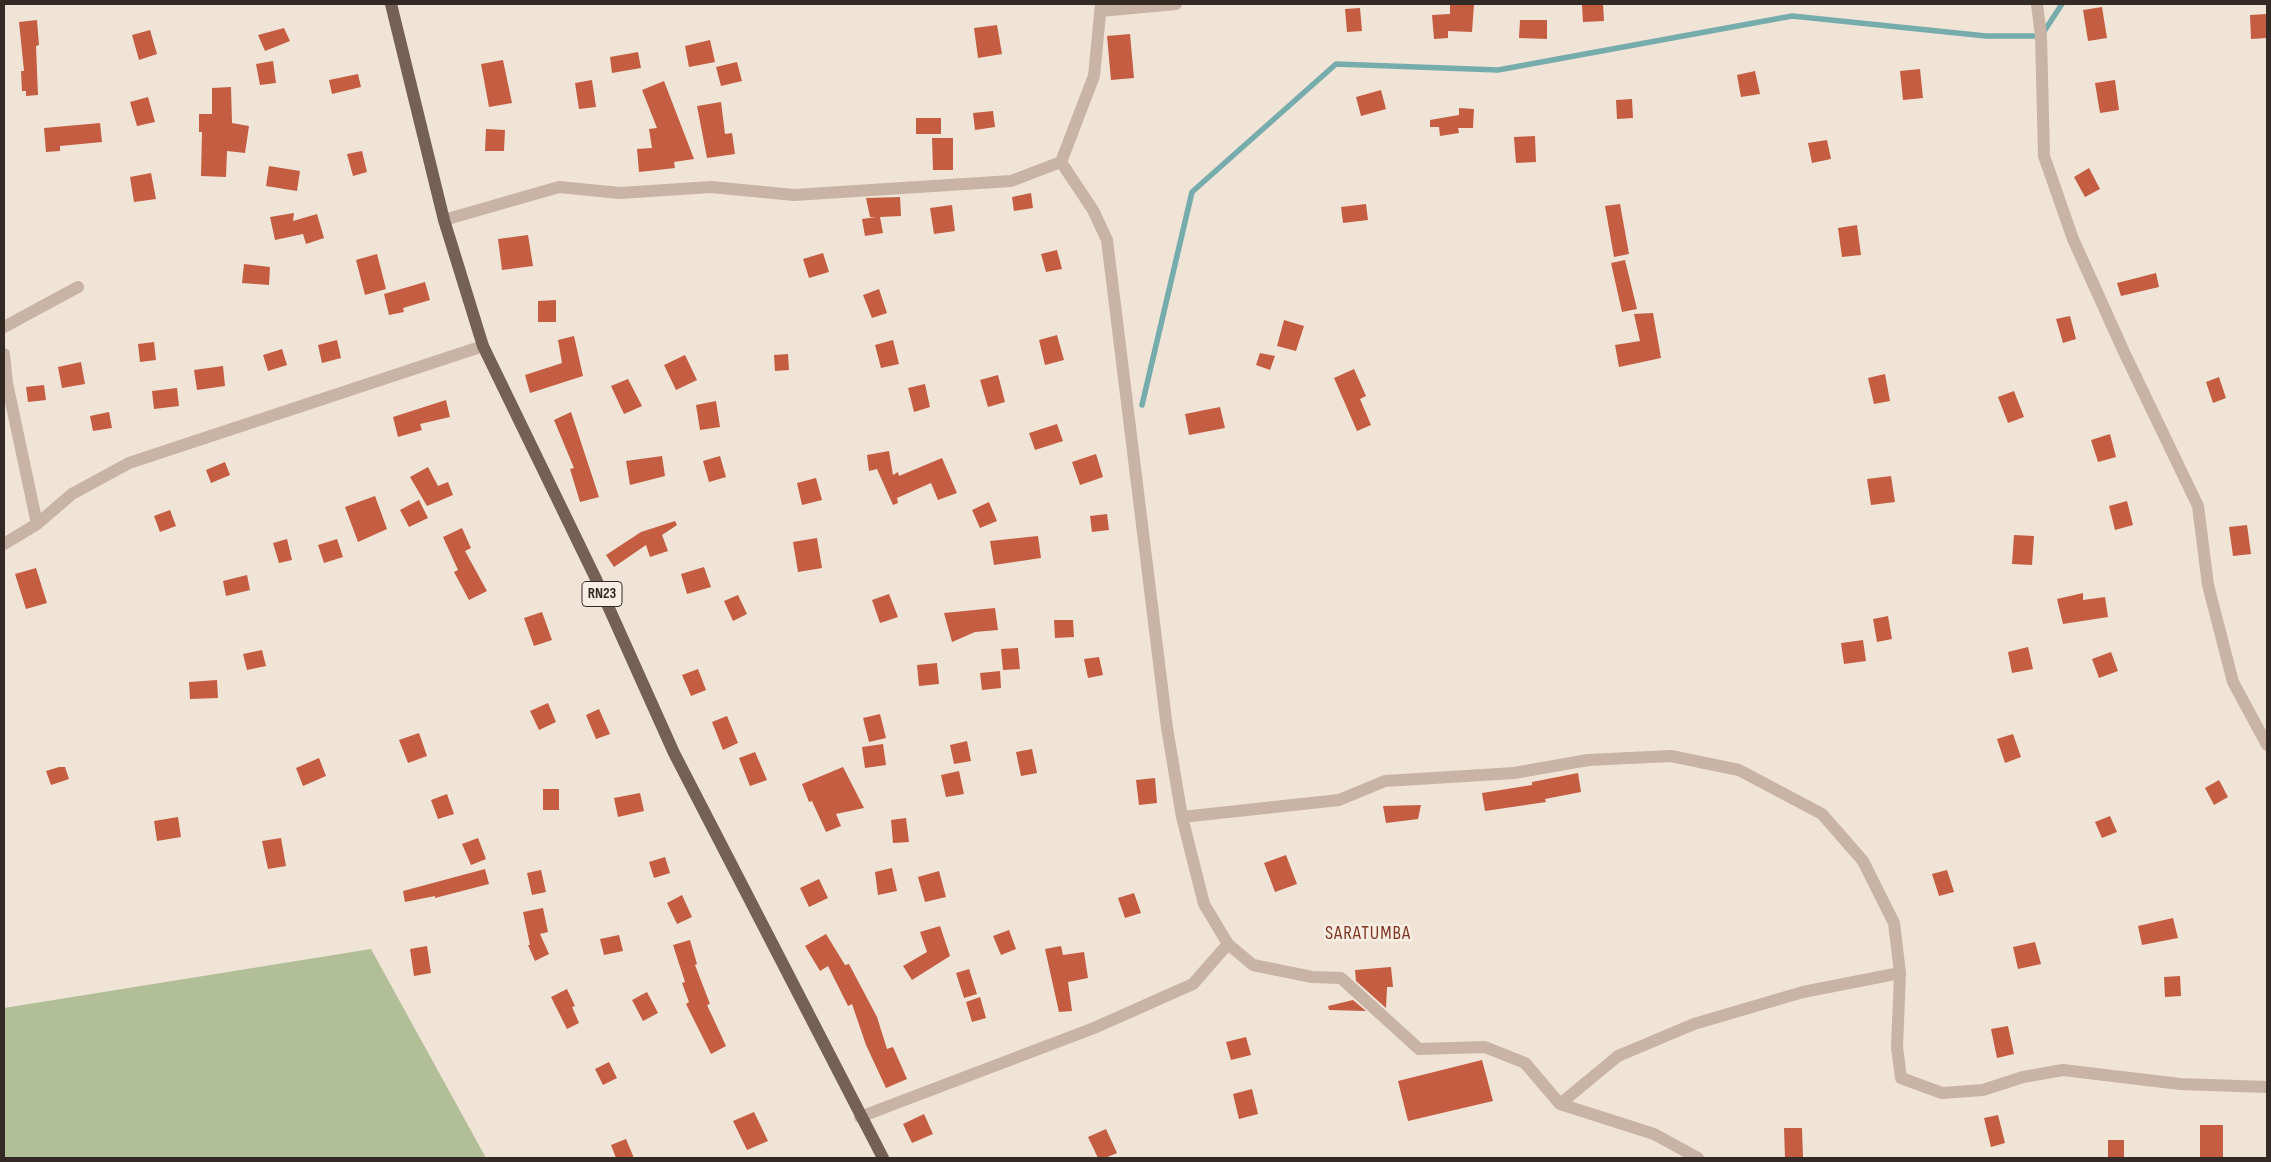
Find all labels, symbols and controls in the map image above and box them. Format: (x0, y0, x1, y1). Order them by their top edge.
road number: RN23 (582, 582, 622, 606)
district label: SARATUMBA (1324, 923, 1412, 945)

